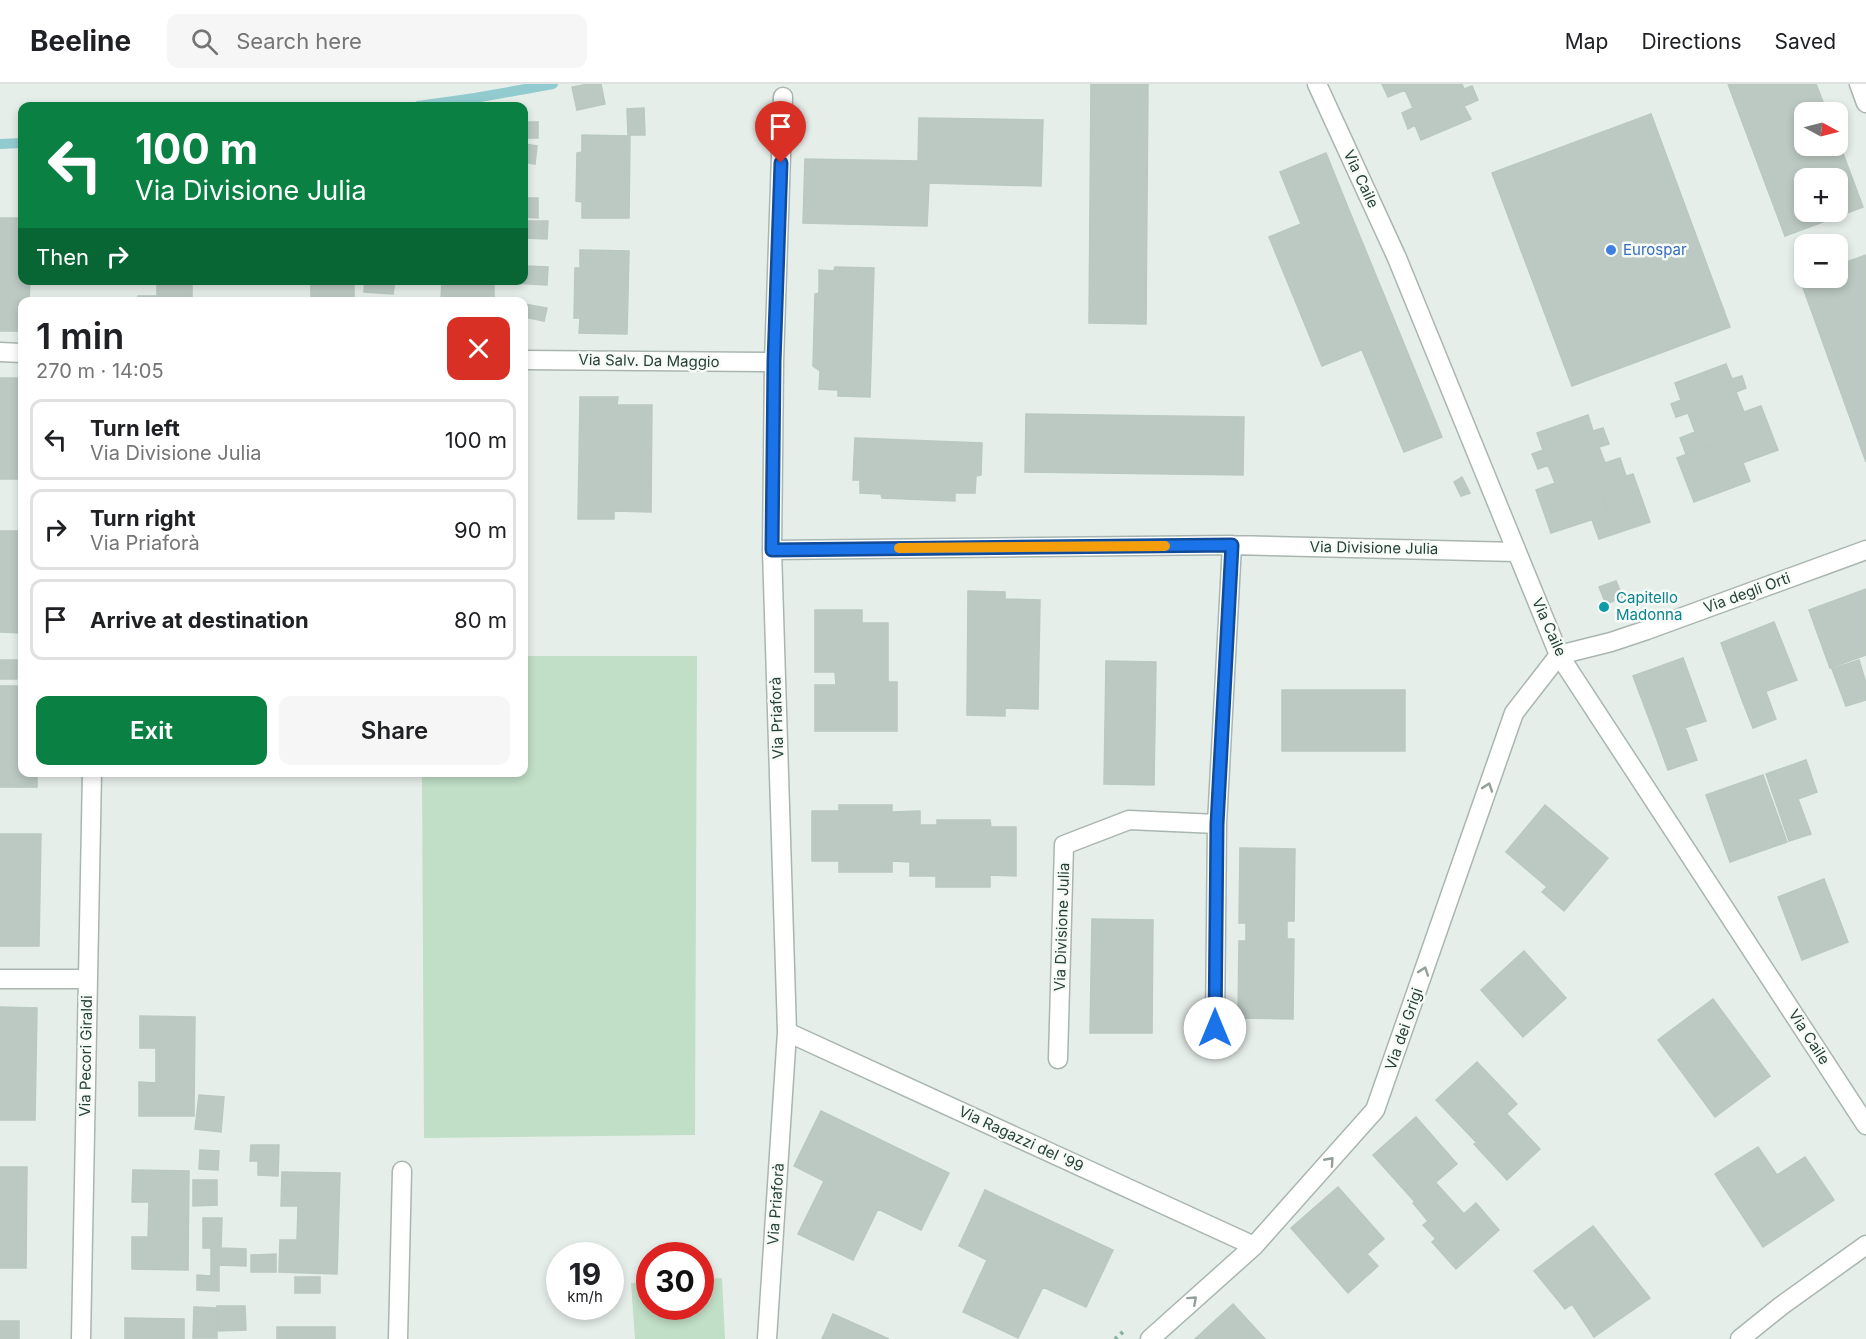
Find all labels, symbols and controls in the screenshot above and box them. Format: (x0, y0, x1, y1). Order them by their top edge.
search box (167, 14, 587, 68)
text: Beeline (30, 24, 131, 58)
icon: search (188, 25, 221, 58)
text: Search here (236, 28, 362, 54)
text: Map (1565, 29, 1608, 54)
text: Directions (1641, 29, 1742, 54)
text: Saved (1775, 29, 1836, 54)
pin (755, 101, 806, 163)
north arrow (1794, 102, 1848, 156)
map controls (1794, 102, 1848, 288)
icon: arrive (764, 110, 797, 143)
text: 100 m (135, 123, 258, 174)
icon: left (36, 126, 114, 204)
street label: Via Caile (1340, 147, 1383, 211)
button: + (1794, 168, 1848, 222)
text: Via Divisione Julia (135, 174, 367, 207)
button: − (1794, 234, 1848, 288)
icon: right (101, 240, 134, 273)
place label: Eurospar (1623, 240, 1687, 259)
marker: Eurospar (1604, 243, 1618, 257)
text: Then (36, 244, 89, 270)
text: 1 min (36, 314, 124, 358)
button: close (447, 317, 510, 380)
street label: Via Salv. Da Maggio (578, 350, 720, 371)
text: 270 m · 14:05 (36, 359, 164, 383)
text: Turn left (90, 415, 180, 441)
icon: left (39, 423, 72, 456)
text: 100 m (445, 427, 507, 453)
text: Via Divisione Julia (90, 441, 262, 465)
text: Turn right (90, 505, 196, 531)
icon: right (39, 513, 72, 546)
text: 90 m (454, 517, 507, 543)
text: Via Priaforà (90, 531, 200, 555)
street label: Via Divisione Julia (1310, 537, 1438, 558)
street label: Via degli Orti (1701, 568, 1793, 617)
place label: Capitello Madonna (1616, 588, 1682, 624)
street label: Via Caile (1528, 595, 1571, 659)
marker: Capitello Madonna (1597, 600, 1611, 614)
icon: arrive (39, 603, 72, 636)
text: Arrive at destination (90, 607, 309, 633)
text: 80 m (454, 607, 507, 633)
street label: Via Priaforà (766, 677, 787, 759)
button: Exit (36, 696, 267, 765)
button: Share (279, 696, 510, 765)
one-way arrow (1481, 782, 1494, 793)
street label: Via Divisione Julia (1050, 862, 1073, 992)
one-way arrow (1416, 966, 1429, 977)
street label: Via dei Grigi (1381, 985, 1427, 1073)
street label: Via Pecori Giraldi (75, 995, 96, 1117)
position arrow (1183, 996, 1247, 1060)
street label: Via Caile (1785, 1006, 1834, 1068)
street label: Via Ragazzi del '99 (956, 1101, 1087, 1176)
one-way arrow (1323, 1157, 1334, 1168)
street label: Via Priaforà (763, 1162, 788, 1246)
speed limit sign: 30 (636, 1242, 714, 1320)
text: 19 (569, 1256, 601, 1292)
text: km/h (567, 1287, 603, 1306)
one-way arrow (1186, 1296, 1197, 1307)

